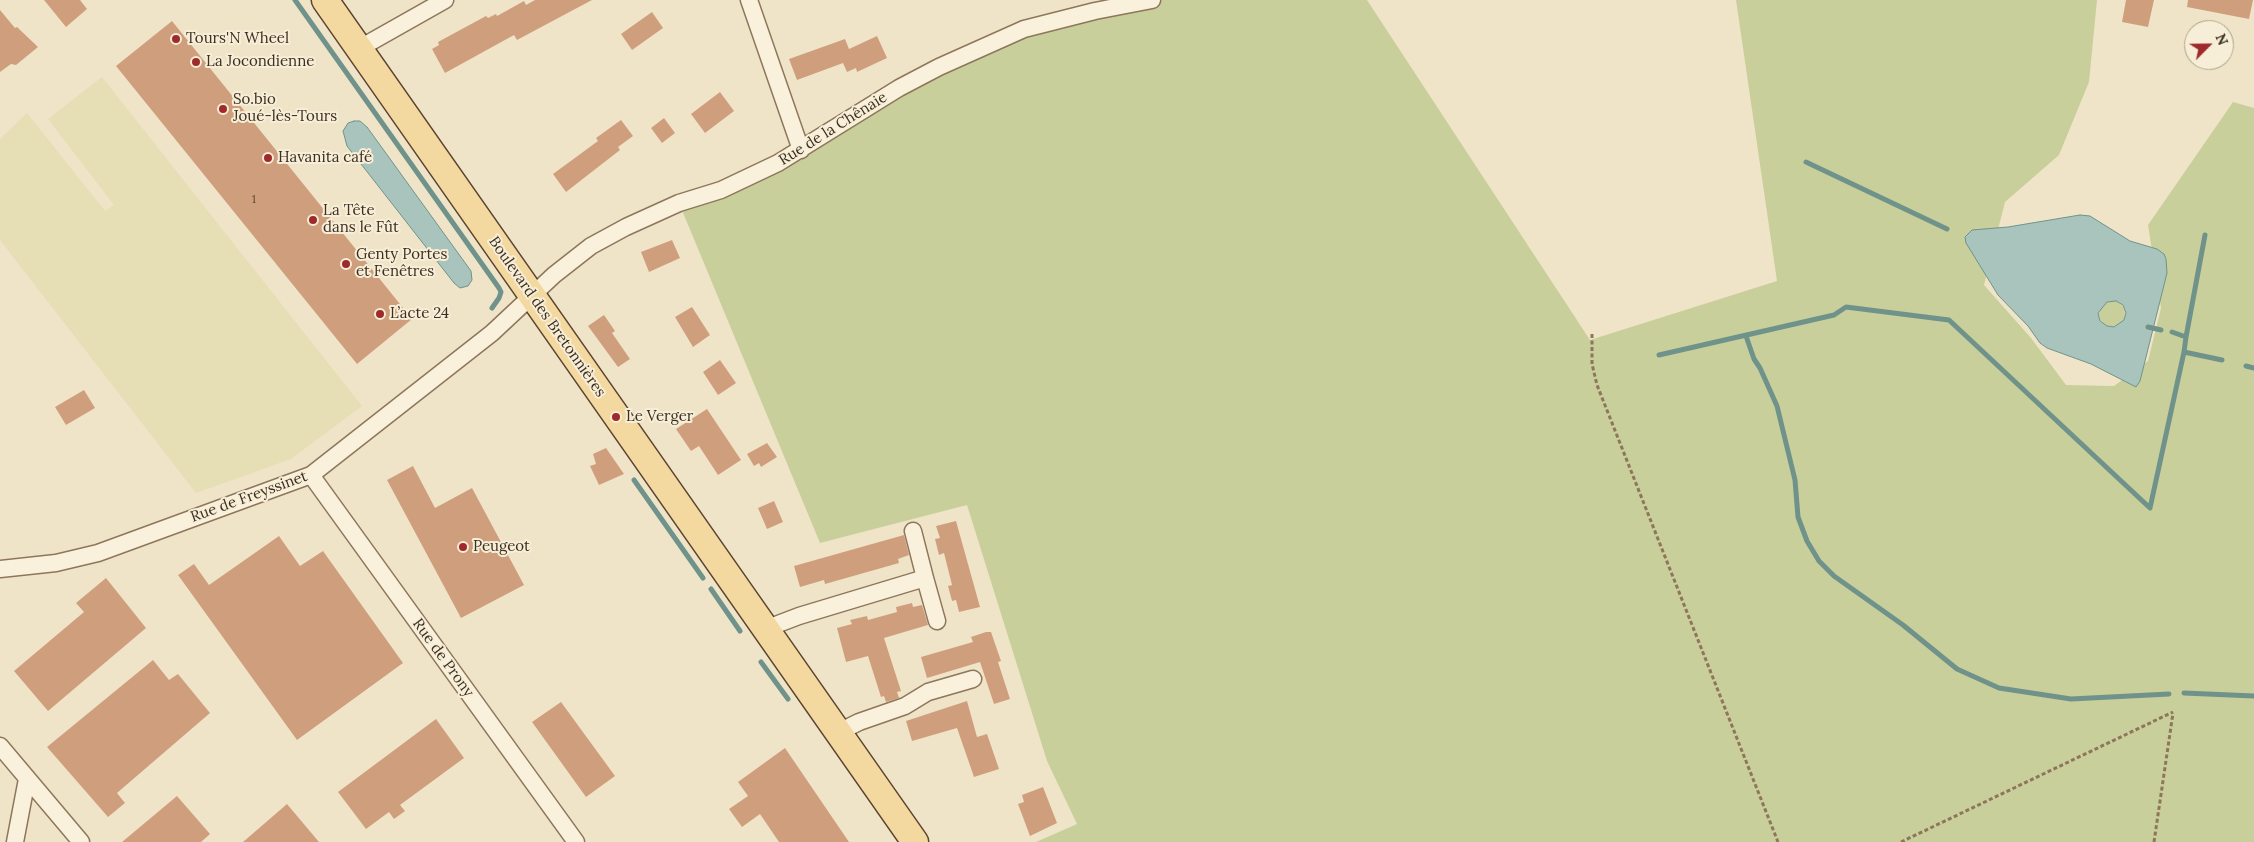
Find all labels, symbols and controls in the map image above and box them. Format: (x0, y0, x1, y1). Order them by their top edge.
north arrow (2184, 20, 2234, 70)
place label: Tours'N Wheel (186, 30, 289, 48)
text: N (2211, 31, 2232, 48)
marker: Tours'N Wheel (170, 33, 182, 45)
place label: La Jocondienne (206, 53, 314, 71)
marker: La Jocondienne (190, 56, 202, 68)
street label: Rue de la Chênaie (776, 88, 890, 170)
place label: So.bio Joué-lès-Tours (233, 91, 337, 126)
marker: So.bio Joué-lès-Tours (217, 103, 229, 115)
place label: Havanita café (278, 149, 372, 167)
marker: Havanita café (262, 152, 274, 164)
house number: 1 (252, 193, 256, 207)
place label: La Tête dans le Fût (323, 202, 399, 237)
marker: La Tête dans le Fût (307, 214, 319, 226)
street label: Boulevard des Bretonnières (485, 233, 609, 401)
place label: Genty Portes et Fenêtres (356, 246, 447, 281)
marker: Genty Portes et Fenêtres (340, 258, 352, 270)
place label: L’acte 24 (390, 305, 449, 323)
marker: L’acte 24 (374, 308, 386, 320)
place label: Le Verger (626, 408, 693, 426)
marker: Le Verger (610, 411, 622, 423)
street label: Rue de Freyssinet (188, 468, 310, 526)
place label: Peugeot (473, 538, 530, 556)
marker: Peugeot (457, 541, 469, 553)
street label: Rue de Prony (408, 615, 478, 701)

